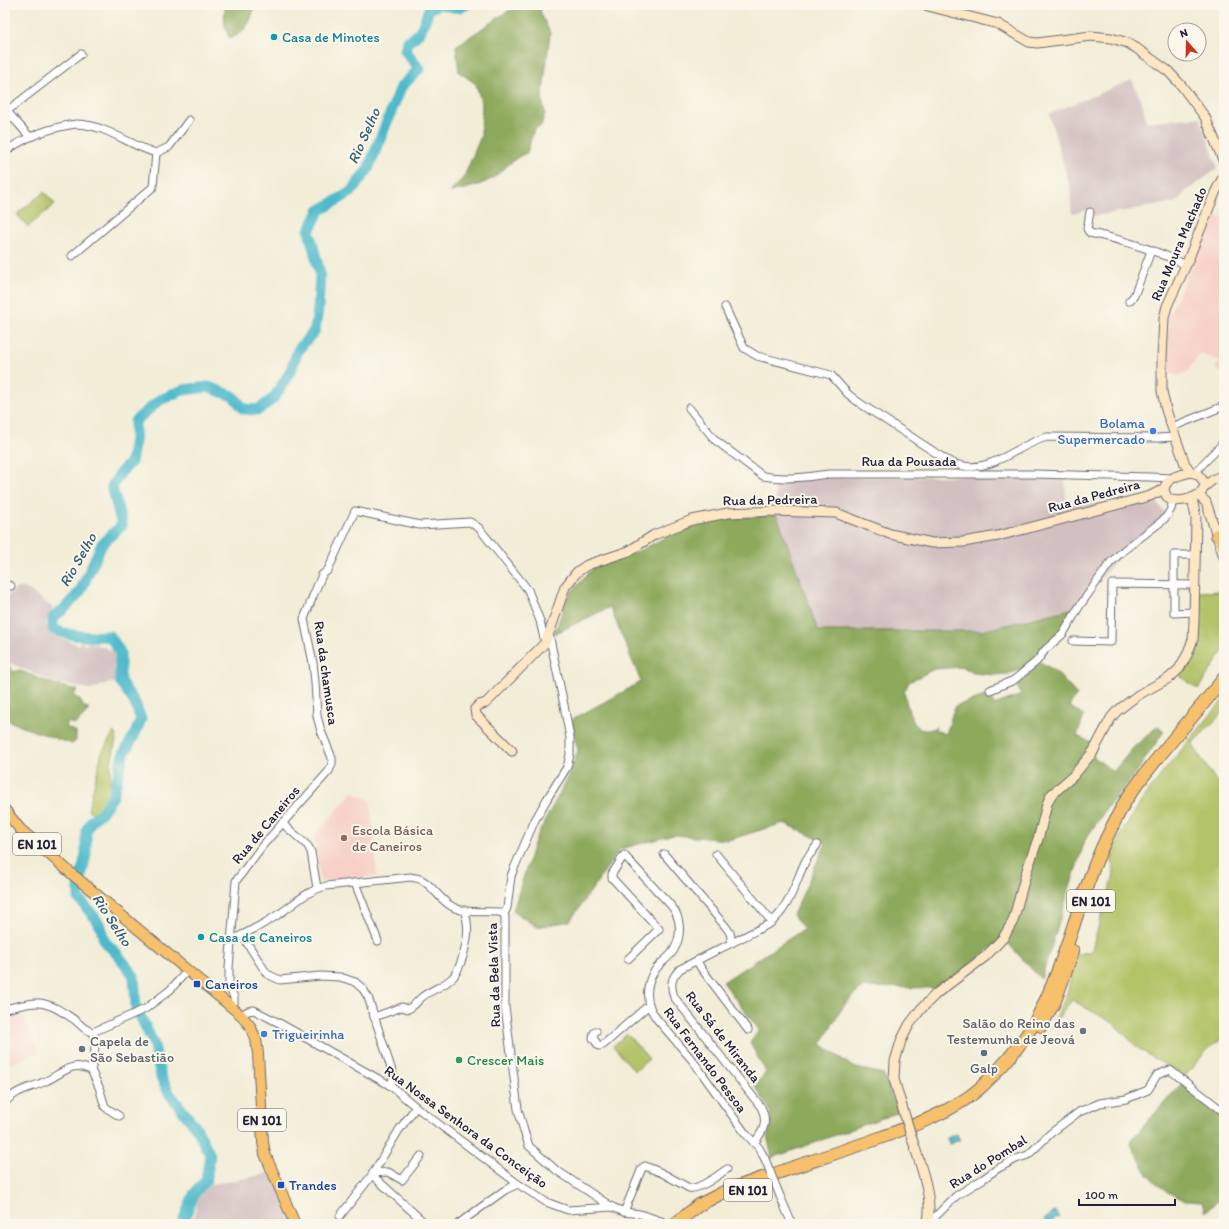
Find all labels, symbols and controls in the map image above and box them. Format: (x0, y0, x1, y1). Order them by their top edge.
north arrow (1167, 22, 1207, 62)
text: N (1178, 26, 1189, 40)
place label: Casa de Minotes (282, 29, 380, 46)
marker: Casa de Minotes (269, 32, 279, 42)
water label: Rio Selho (344, 104, 385, 167)
street label: Rua Moura Machado (1147, 184, 1211, 304)
place label: Bolama Supermercado (1058, 415, 1146, 448)
marker: Bolama Supermercado (1148, 426, 1158, 436)
street label: Rua da Pousada (861, 453, 957, 470)
street label: Rua da Pedreira (1046, 475, 1143, 516)
street label: Rua da Pedreira (722, 491, 818, 509)
water label: Rio Selho (55, 529, 101, 590)
street label: Rua da chamusca (310, 620, 342, 727)
street label: Rua de Caneiros (228, 782, 304, 868)
place label: Escola Básica de Caneiros (352, 822, 434, 855)
road number: EN 101 (13, 833, 61, 855)
marker: Escola Básica de Caneiros (339, 833, 349, 843)
water label: Rio Selho (88, 890, 136, 951)
road number: EN 101 (1067, 890, 1115, 912)
street label: Rua da Bela Vista (484, 922, 504, 1028)
place label: Casa de Caneiros (209, 929, 312, 946)
marker: Casa de Caneiros (196, 932, 206, 942)
place label: Caneiros (205, 976, 258, 993)
marker: Caneiros (192, 979, 202, 989)
street label: Rua Sá de Miranda (682, 988, 765, 1087)
street label: Rua Fernando Pessoa (660, 1004, 750, 1116)
place label: Salão do Reino das Testemunha de Jeová (947, 1015, 1076, 1048)
place label: Trigueirinha (272, 1026, 345, 1043)
marker: Salão do Reino das Testemunha de Jeová (1078, 1026, 1088, 1036)
marker: Trigueirinha (259, 1029, 269, 1039)
place label: Capela de São Sebastião (90, 1033, 174, 1066)
marker: Capela de São Sebastião (77, 1044, 87, 1054)
marker: Galp (979, 1048, 989, 1058)
place label: Crescer Mais (467, 1052, 544, 1069)
marker: Crescer Mais (454, 1055, 464, 1065)
place label: Galp (970, 1060, 998, 1077)
street label: Rua Nossa Senhora da Conceição (381, 1062, 551, 1192)
road number: EN 101 (238, 1109, 286, 1131)
street label: Rua do Pombal (946, 1131, 1030, 1193)
place label: Trandes (289, 1177, 337, 1194)
road number: EN 101 (724, 1179, 772, 1201)
marker: Trandes (276, 1180, 286, 1190)
scale bar (1079, 1181, 1175, 1207)
text: 100 m (1085, 1188, 1118, 1202)

